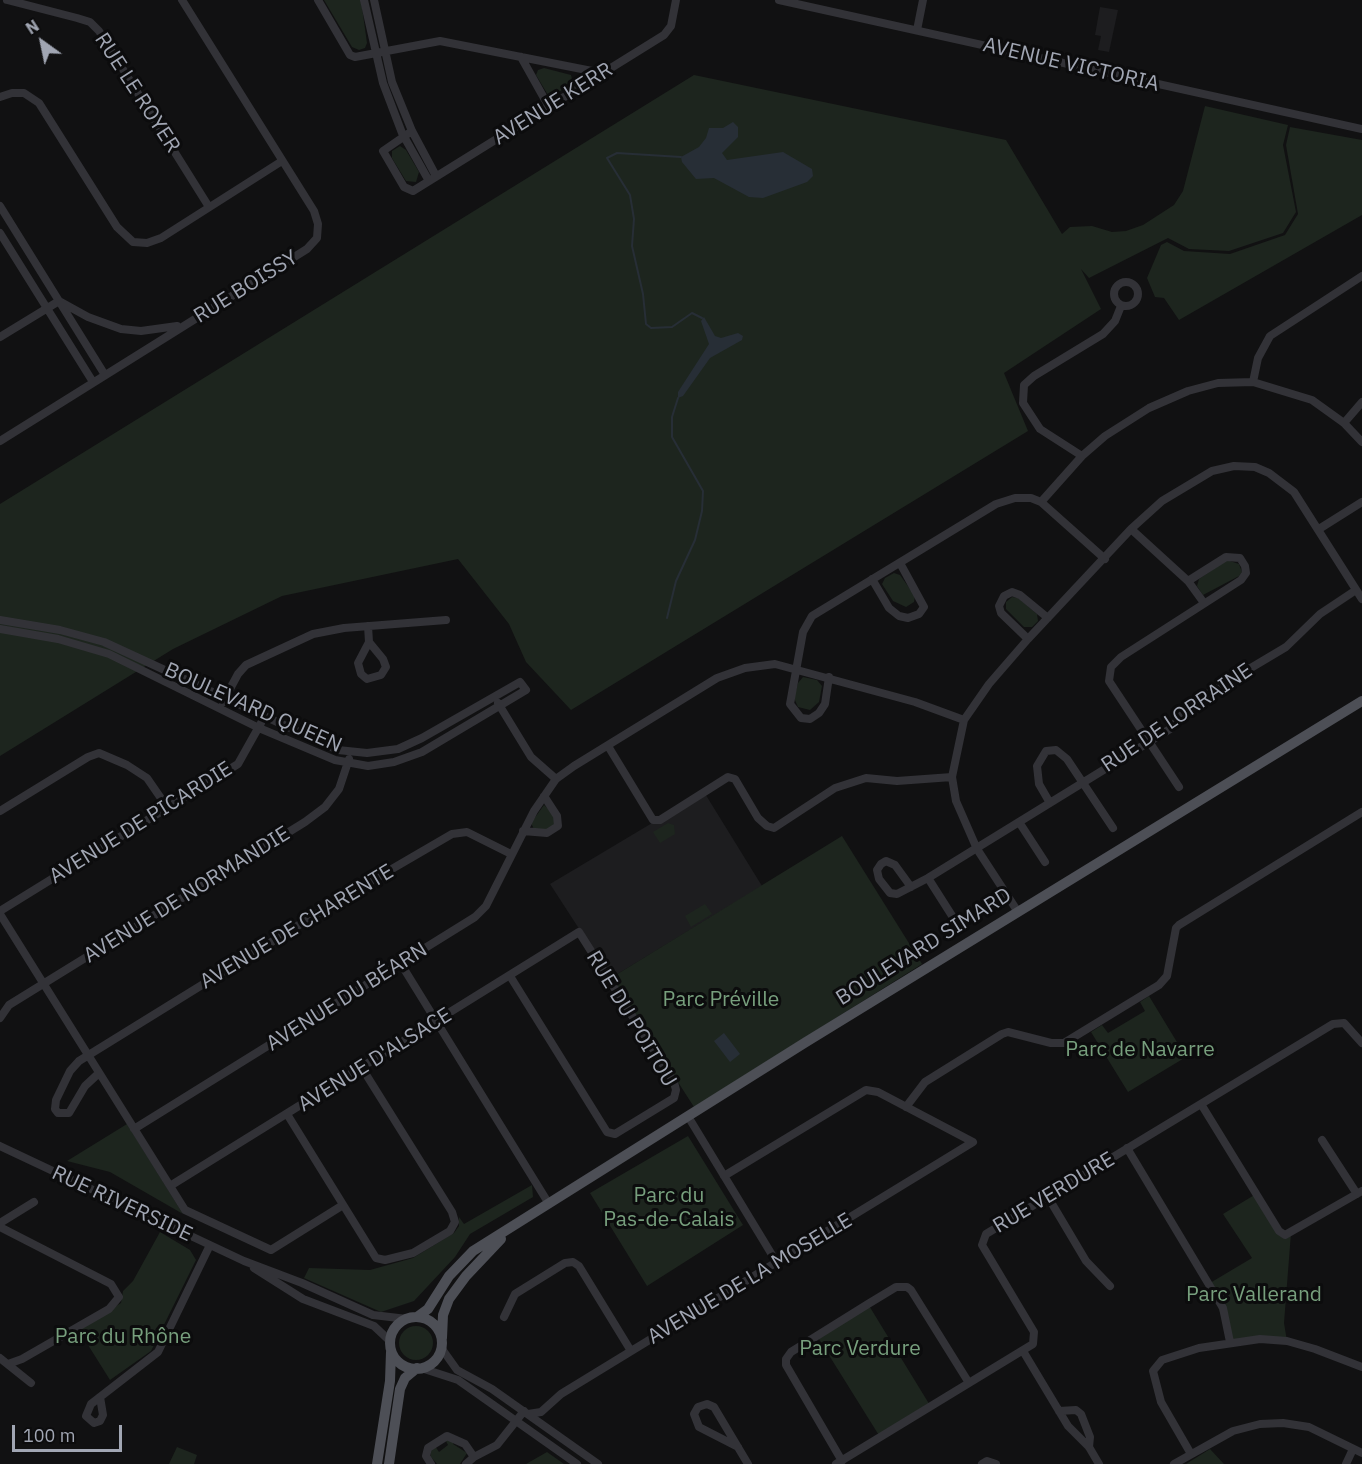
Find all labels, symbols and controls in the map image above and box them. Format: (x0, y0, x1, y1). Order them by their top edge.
north arrow (12, 12, 72, 72)
text: N (22, 15, 43, 38)
street label: RUE LE ROYER (89, 28, 185, 158)
street label: AVENUE VICTORIA (981, 32, 1161, 98)
street label: AVENUE KERR (489, 57, 617, 151)
street label: RUE BOISSY (189, 245, 303, 329)
street label: BOULEVARD QUEEN (160, 658, 346, 758)
street label: RUE DE LORRAINE (1097, 658, 1257, 778)
street label: AVENUE DE PICARDIE (45, 756, 237, 890)
street label: AVENUE DE NORMANDIE (79, 821, 295, 969)
street label: AVENUE DE CHARENTE (196, 859, 398, 995)
street label: BOULEVARD SIMARD (832, 883, 1016, 1011)
street label: AVENUE DU BÉARN (262, 937, 432, 1057)
street label: RUE DU POITOU (580, 946, 682, 1092)
park label: Parc Préville (663, 987, 779, 1013)
street label: AVENUE D'ALSACE (294, 1003, 456, 1117)
park label: Parc de Navarre (1065, 1037, 1215, 1063)
street label: RUE VERDURE (989, 1147, 1119, 1239)
street label: RUE RIVERSIDE (48, 1160, 196, 1248)
park label: Parc du Pas-de-Calais (603, 1183, 735, 1233)
street label: AVENUE DE LA MOSELLE (643, 1208, 857, 1350)
park label: Parc Vallerand (1186, 1282, 1322, 1308)
park label: Parc du Rhône (55, 1324, 191, 1350)
park label: Parc Verdure (799, 1336, 921, 1362)
scale bar (15, 1413, 124, 1451)
text: 100 m (23, 1424, 75, 1447)

